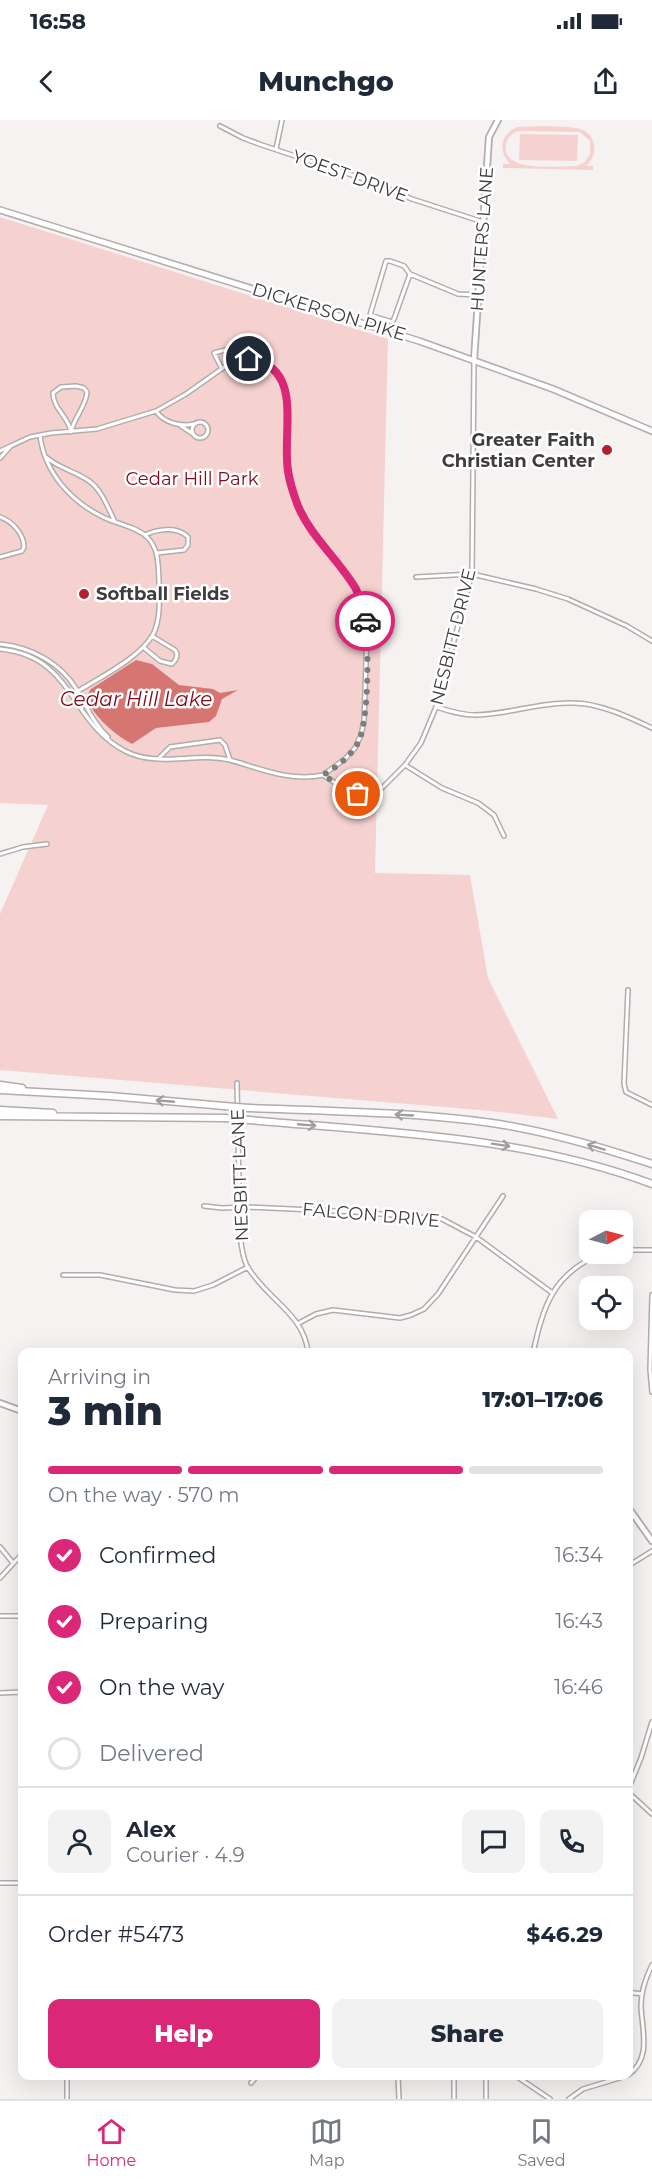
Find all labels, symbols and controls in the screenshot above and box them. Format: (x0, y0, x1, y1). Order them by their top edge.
text: 16:58 (30, 8, 86, 35)
icon: back (30, 65, 63, 98)
text: Munchgo (258, 65, 394, 98)
icon: share (589, 65, 622, 98)
street label: YOEST DRIVE (289, 145, 411, 207)
street label: HUNTERS LANE (466, 166, 498, 312)
street label: DICKERSON PIKE (250, 278, 408, 346)
pin (223, 333, 274, 384)
icon: home (232, 342, 265, 375)
place label: Greater Faith Christian Center (442, 429, 595, 472)
marker: Greater Faith Christian Center (600, 443, 614, 457)
park label: Cedar Hill Park (126, 468, 259, 490)
street label: NESBITT DRIVE (425, 567, 481, 707)
place label: Softball Fields (96, 583, 230, 605)
marker: Softball Fields (77, 587, 91, 601)
courier (335, 591, 395, 651)
icon: car (349, 605, 382, 638)
water label: Cedar Hill Lake (60, 687, 212, 711)
pin (332, 768, 383, 819)
icon: bag (341, 777, 374, 810)
one-way arrow (156, 1095, 176, 1106)
street label: NESBITT LANE (227, 1108, 253, 1242)
one-way arrow (395, 1110, 415, 1121)
one-way arrow (297, 1120, 317, 1131)
one-way arrow (491, 1140, 511, 1151)
one-way arrow (587, 1141, 606, 1152)
street label: FALCON DRIVE (301, 1198, 441, 1232)
north arrow (579, 1210, 633, 1264)
map controls (579, 1210, 633, 1330)
button: locate (579, 1276, 633, 1330)
text: Arriving in (48, 1365, 151, 1389)
text: 17:01–17:06 (482, 1386, 603, 1413)
text: 3 min (48, 1387, 163, 1435)
text: On the way · 570 m (48, 1483, 240, 1507)
icon: check (48, 1539, 81, 1572)
text: Confirmed (99, 1542, 216, 1569)
text: 16:34 (555, 1543, 603, 1567)
icon: check (48, 1605, 81, 1638)
text: Preparing (99, 1608, 208, 1635)
text: 16:43 (555, 1609, 603, 1633)
icon: check (48, 1671, 81, 1704)
text: On the way (99, 1674, 224, 1701)
text: 16:46 (554, 1675, 603, 1699)
text: Delivered (99, 1740, 204, 1767)
button: person (48, 1810, 111, 1873)
button: chat (462, 1810, 525, 1873)
button: phone (540, 1810, 603, 1873)
text: Alex (126, 1816, 176, 1843)
text: Courier · 4.9 (126, 1843, 245, 1867)
text: Order #5473 (48, 1921, 184, 1948)
text: $46.29 (526, 1921, 603, 1948)
button: Help (48, 1999, 320, 2068)
button: Share (332, 1999, 603, 2068)
tab: Home (86, 2115, 136, 2170)
tab: Map (309, 2115, 345, 2170)
tab: Saved (517, 2115, 566, 2170)

